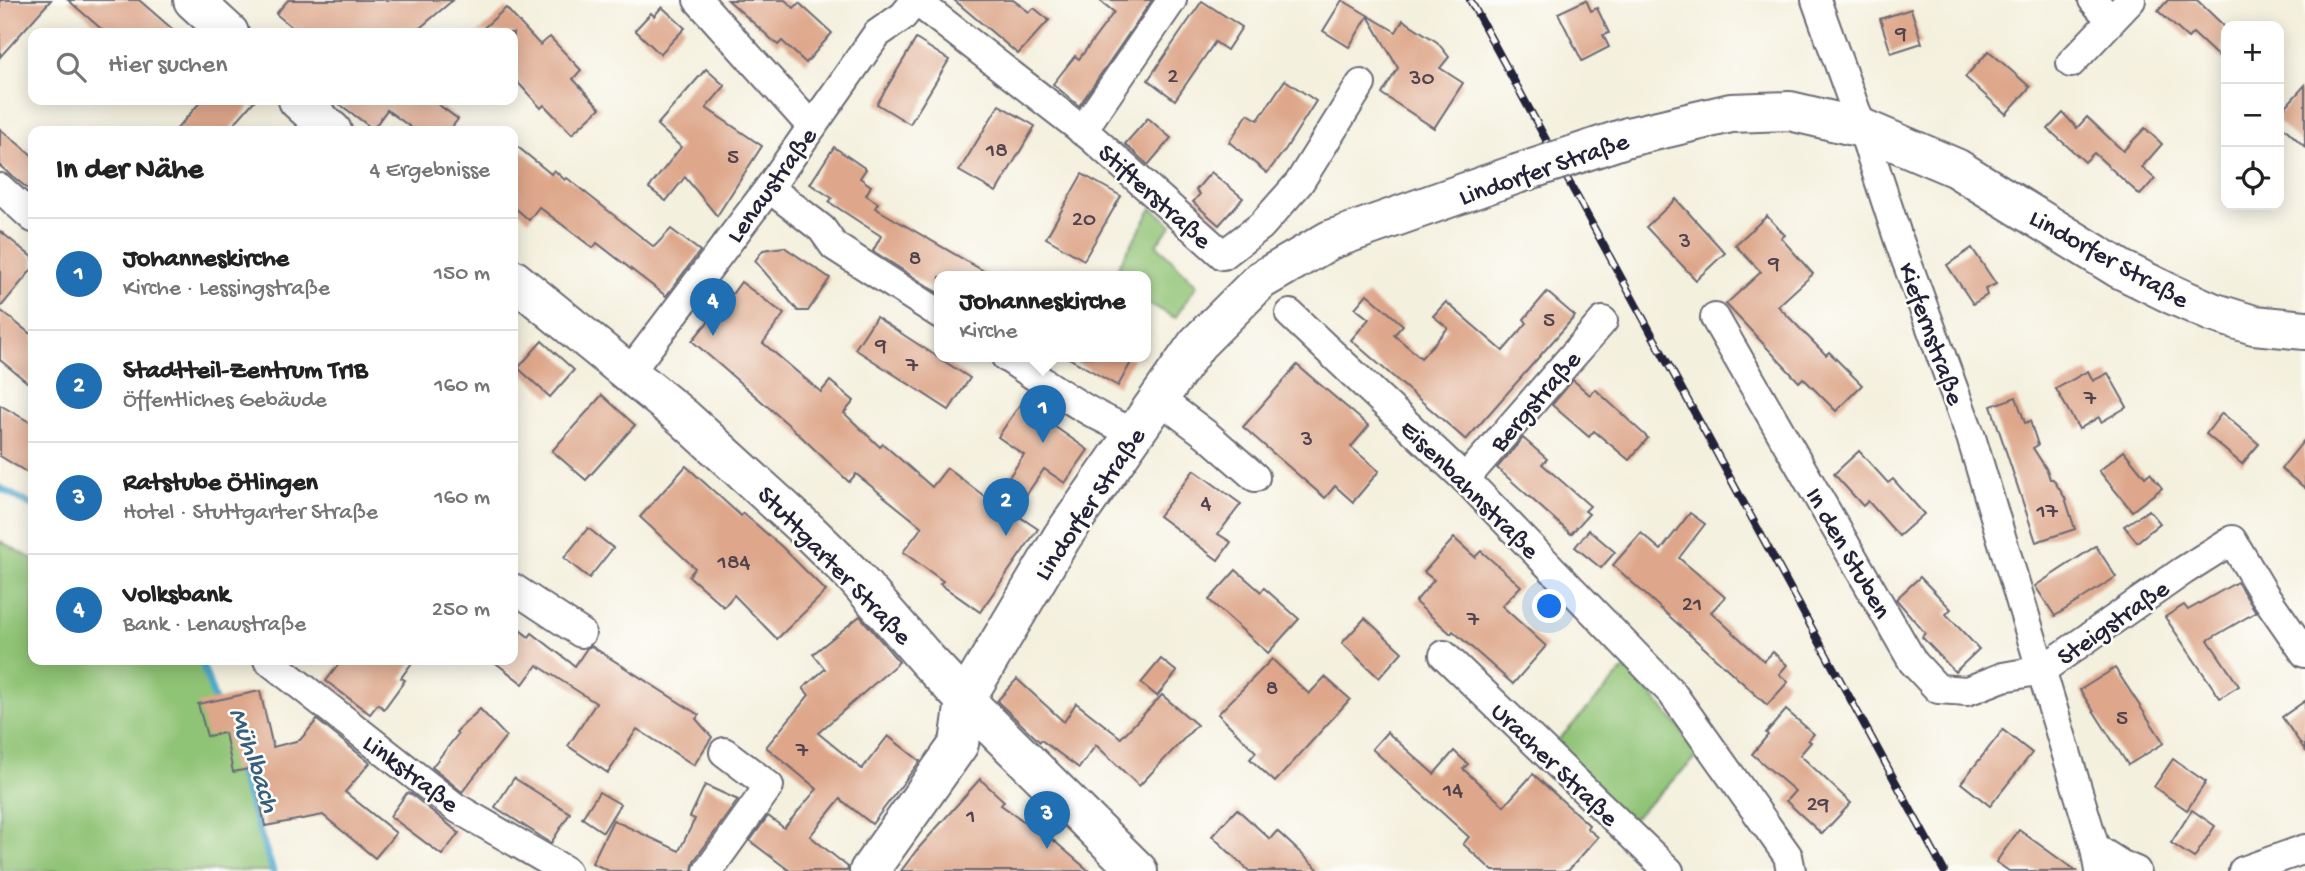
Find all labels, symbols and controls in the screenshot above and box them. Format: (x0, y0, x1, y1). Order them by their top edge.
house number: 9 (1894, 21, 1907, 48)
map controls (2221, 21, 2284, 210)
button: + (2221, 21, 2284, 84)
search box (28, 28, 518, 105)
icon: search (52, 48, 90, 86)
text: Hier suchen (108, 51, 228, 82)
house number: 2 (1167, 64, 1179, 91)
house number: 30 (1409, 66, 1435, 93)
button: − (2221, 84, 2284, 147)
street label: Lenaustraße (721, 122, 826, 250)
street label: Lindorfer Straße (1455, 127, 1634, 215)
house number: 18 (985, 138, 1008, 165)
street label: Stifterstraße (1090, 139, 1217, 258)
house number: 5 (727, 145, 739, 172)
button: locate (2221, 147, 2284, 210)
text: In der Nähe (56, 154, 203, 189)
text: 4 Ergebnisse (369, 158, 490, 185)
street label: Lindorfer Straße (2023, 204, 2194, 318)
house number: 20 (1072, 207, 1096, 234)
house number: 3 (1678, 229, 1691, 256)
text: Johanneskirche (123, 245, 289, 276)
house number: 8 (909, 246, 921, 273)
house number: 9 (1767, 251, 1780, 278)
street label: Kiefernstraße (1889, 259, 1969, 411)
text: 1 (74, 261, 84, 288)
text: 150 m (434, 261, 490, 288)
popup (934, 271, 1151, 362)
text: Kirche · Lessingstraße (123, 276, 330, 303)
pin: 4 (690, 278, 736, 336)
text: Johanneskirche (959, 288, 1126, 319)
house number: 5 (1543, 308, 1555, 335)
text: Kirche (959, 319, 1017, 346)
house number: 9 (874, 333, 887, 360)
street label: Bergstraße (1484, 346, 1590, 461)
house number: 7 (905, 353, 919, 380)
text: Stadtteil-Zentrum TrIB (123, 357, 368, 388)
text: 2 (73, 373, 85, 400)
text: 160 m (434, 373, 490, 400)
pin: 1 (1020, 385, 1066, 443)
house number: 7 (2083, 386, 2097, 413)
text: Öffentliches Gebäude (123, 388, 327, 415)
street label: Eisenbahnstraße (1392, 415, 1544, 568)
street label: Lindorfer Straße (1029, 423, 1155, 588)
house number: 3 (1300, 427, 1313, 454)
text: Ratstube Ötlingen (123, 469, 318, 500)
pin: 2 (983, 478, 1029, 536)
street label: Stuttgarter Straße (749, 481, 917, 654)
street label: In den Stuben (1796, 483, 1896, 626)
text: 3 (73, 485, 85, 512)
text: 160 m (434, 485, 490, 512)
house number: 4 (1201, 491, 1212, 518)
house number: 17 (2035, 499, 2059, 526)
text: Hotel · Stuttgarter Straße (123, 500, 378, 527)
house number: 184 (717, 550, 750, 577)
street label: Steigstraße (2053, 575, 2177, 675)
text: Volksbank (123, 581, 230, 612)
your location (1532, 589, 1566, 623)
house number: 21 (1682, 592, 1702, 619)
text: 4 (74, 597, 84, 624)
text: 250 m (432, 597, 490, 624)
house number: 7 (1466, 607, 1480, 634)
text: Bank · Lenaustraße (123, 612, 306, 639)
house number: 8 (1266, 676, 1278, 703)
street label: Uracher Straße (1482, 698, 1624, 835)
water label: Mühlbach (219, 704, 286, 818)
house number: 5 (2116, 706, 2128, 733)
street label: Linkstraße (355, 729, 464, 822)
house number: 7 (795, 738, 809, 765)
house number: 14 (1442, 778, 1463, 805)
pin: 3 (1024, 791, 1070, 849)
house number: 29 (1807, 792, 1830, 819)
house number: 1 (965, 804, 976, 831)

